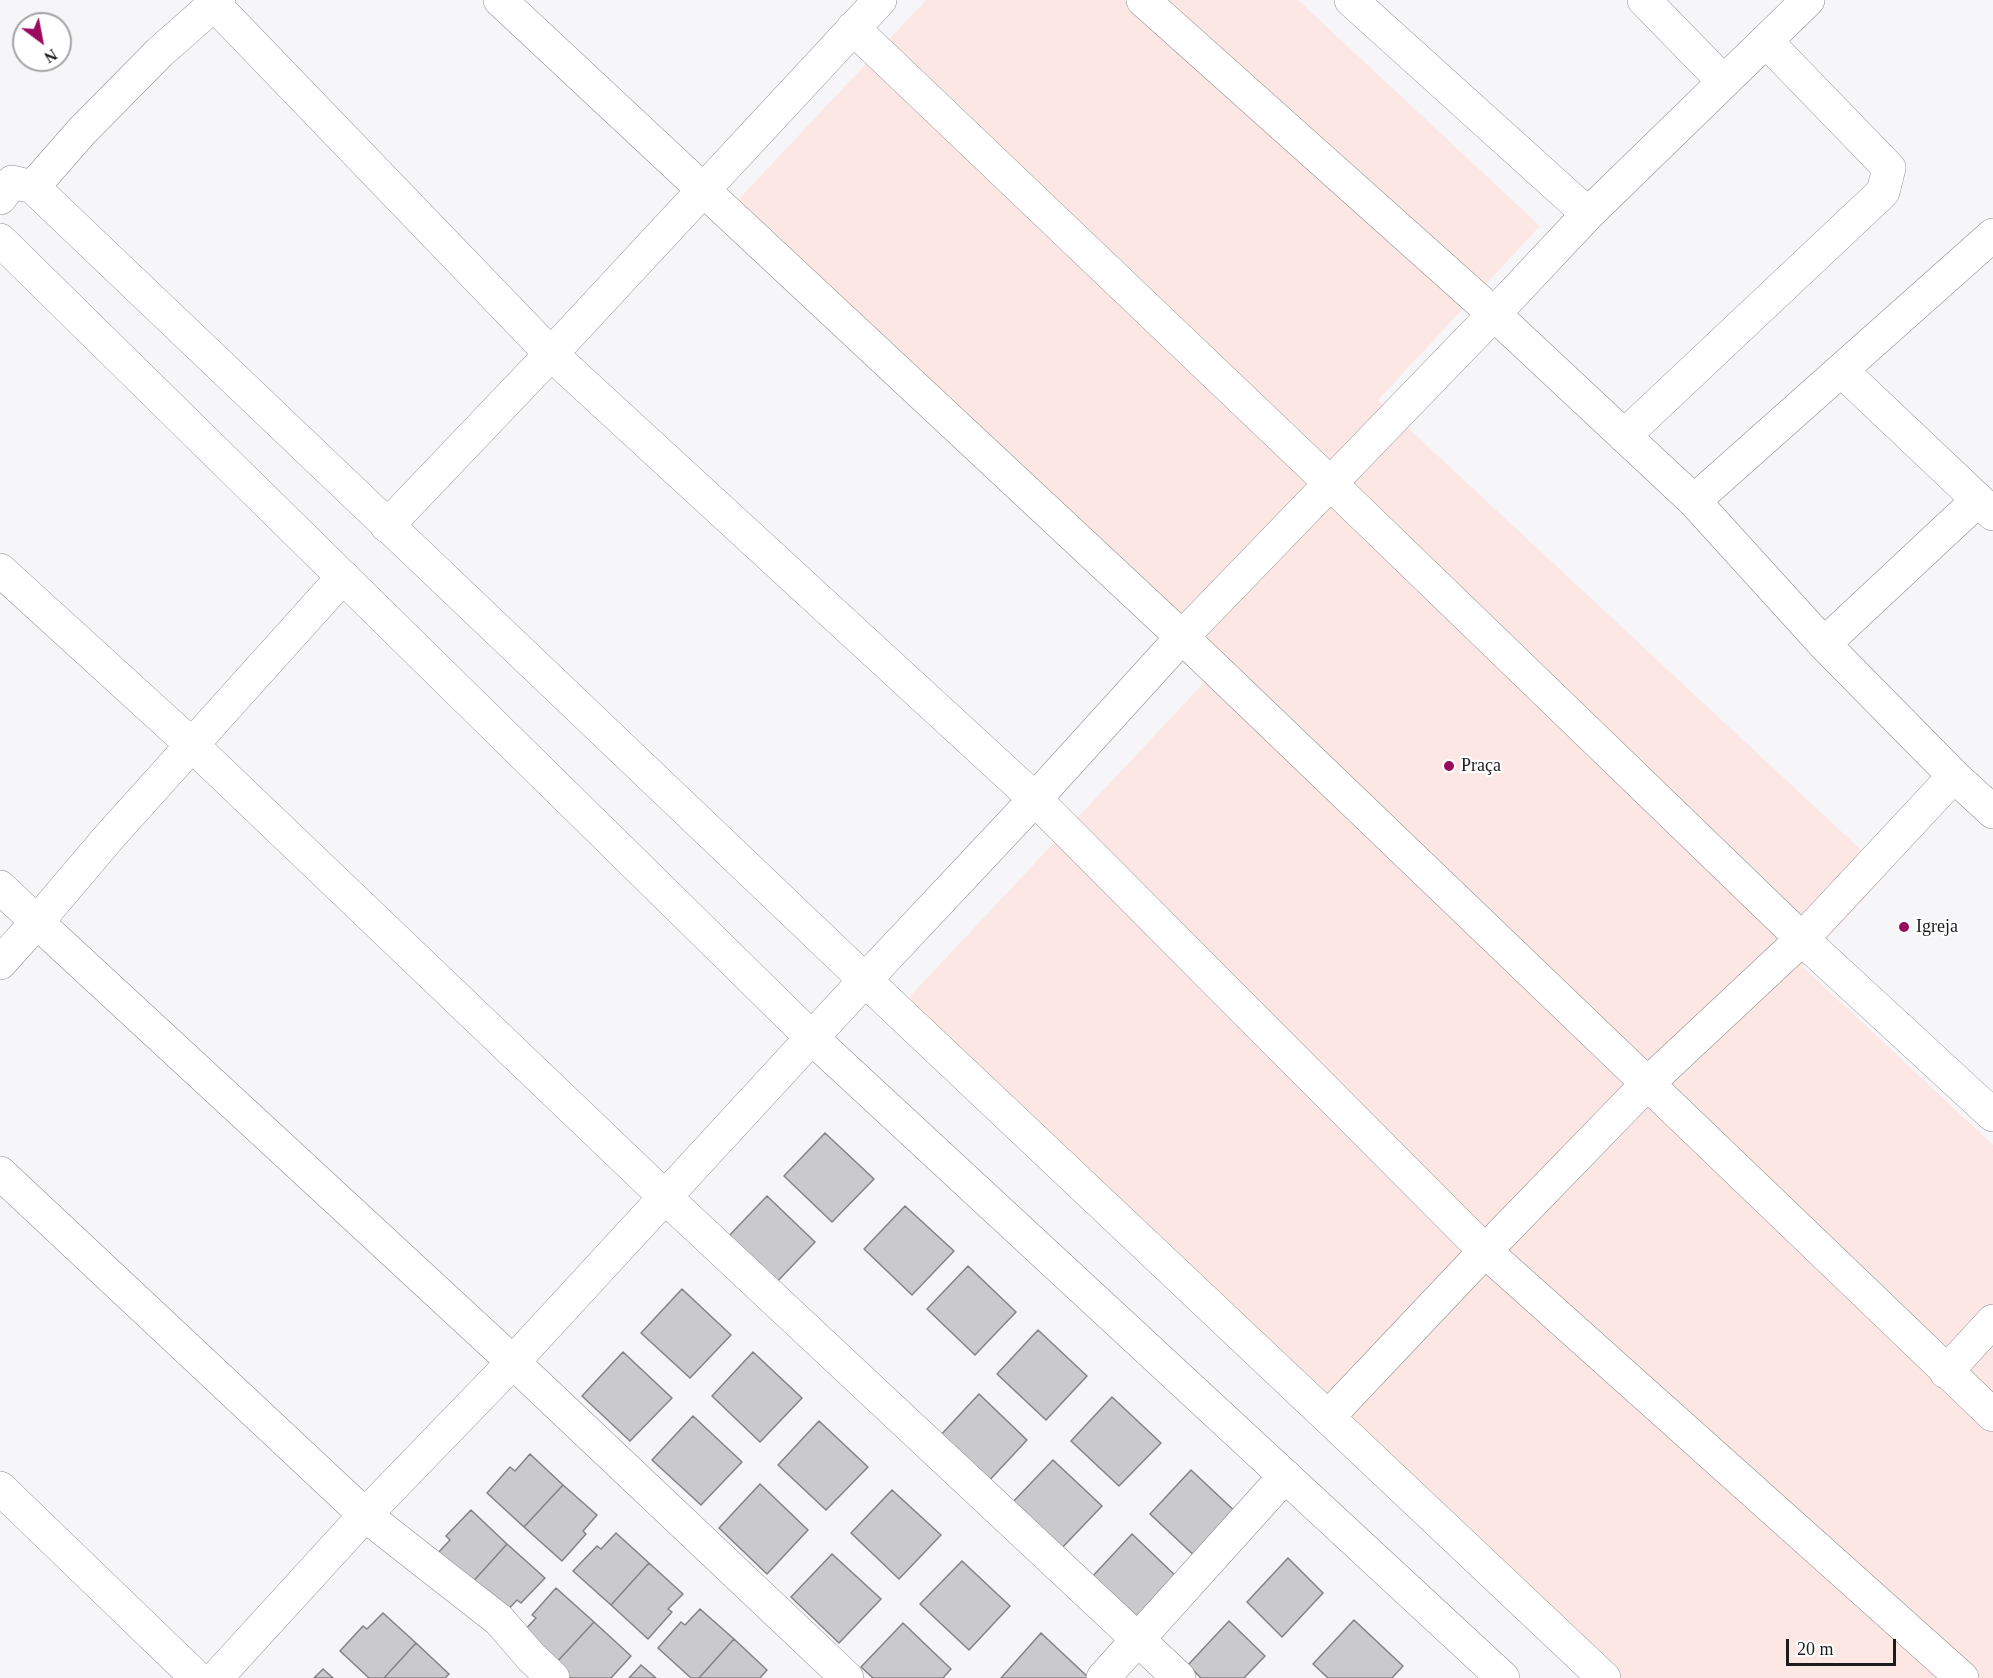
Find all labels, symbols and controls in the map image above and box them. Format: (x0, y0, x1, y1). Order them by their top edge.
north arrow (12, 12, 72, 72)
text: N (41, 46, 60, 66)
place label: Praça (1461, 755, 1501, 777)
marker: Praça (1442, 759, 1456, 773)
place label: Igreja (1916, 916, 1958, 938)
marker: Igreja (1897, 920, 1911, 934)
scale bar (1789, 1627, 1898, 1665)
text: 20 m (1797, 1639, 1834, 1659)

